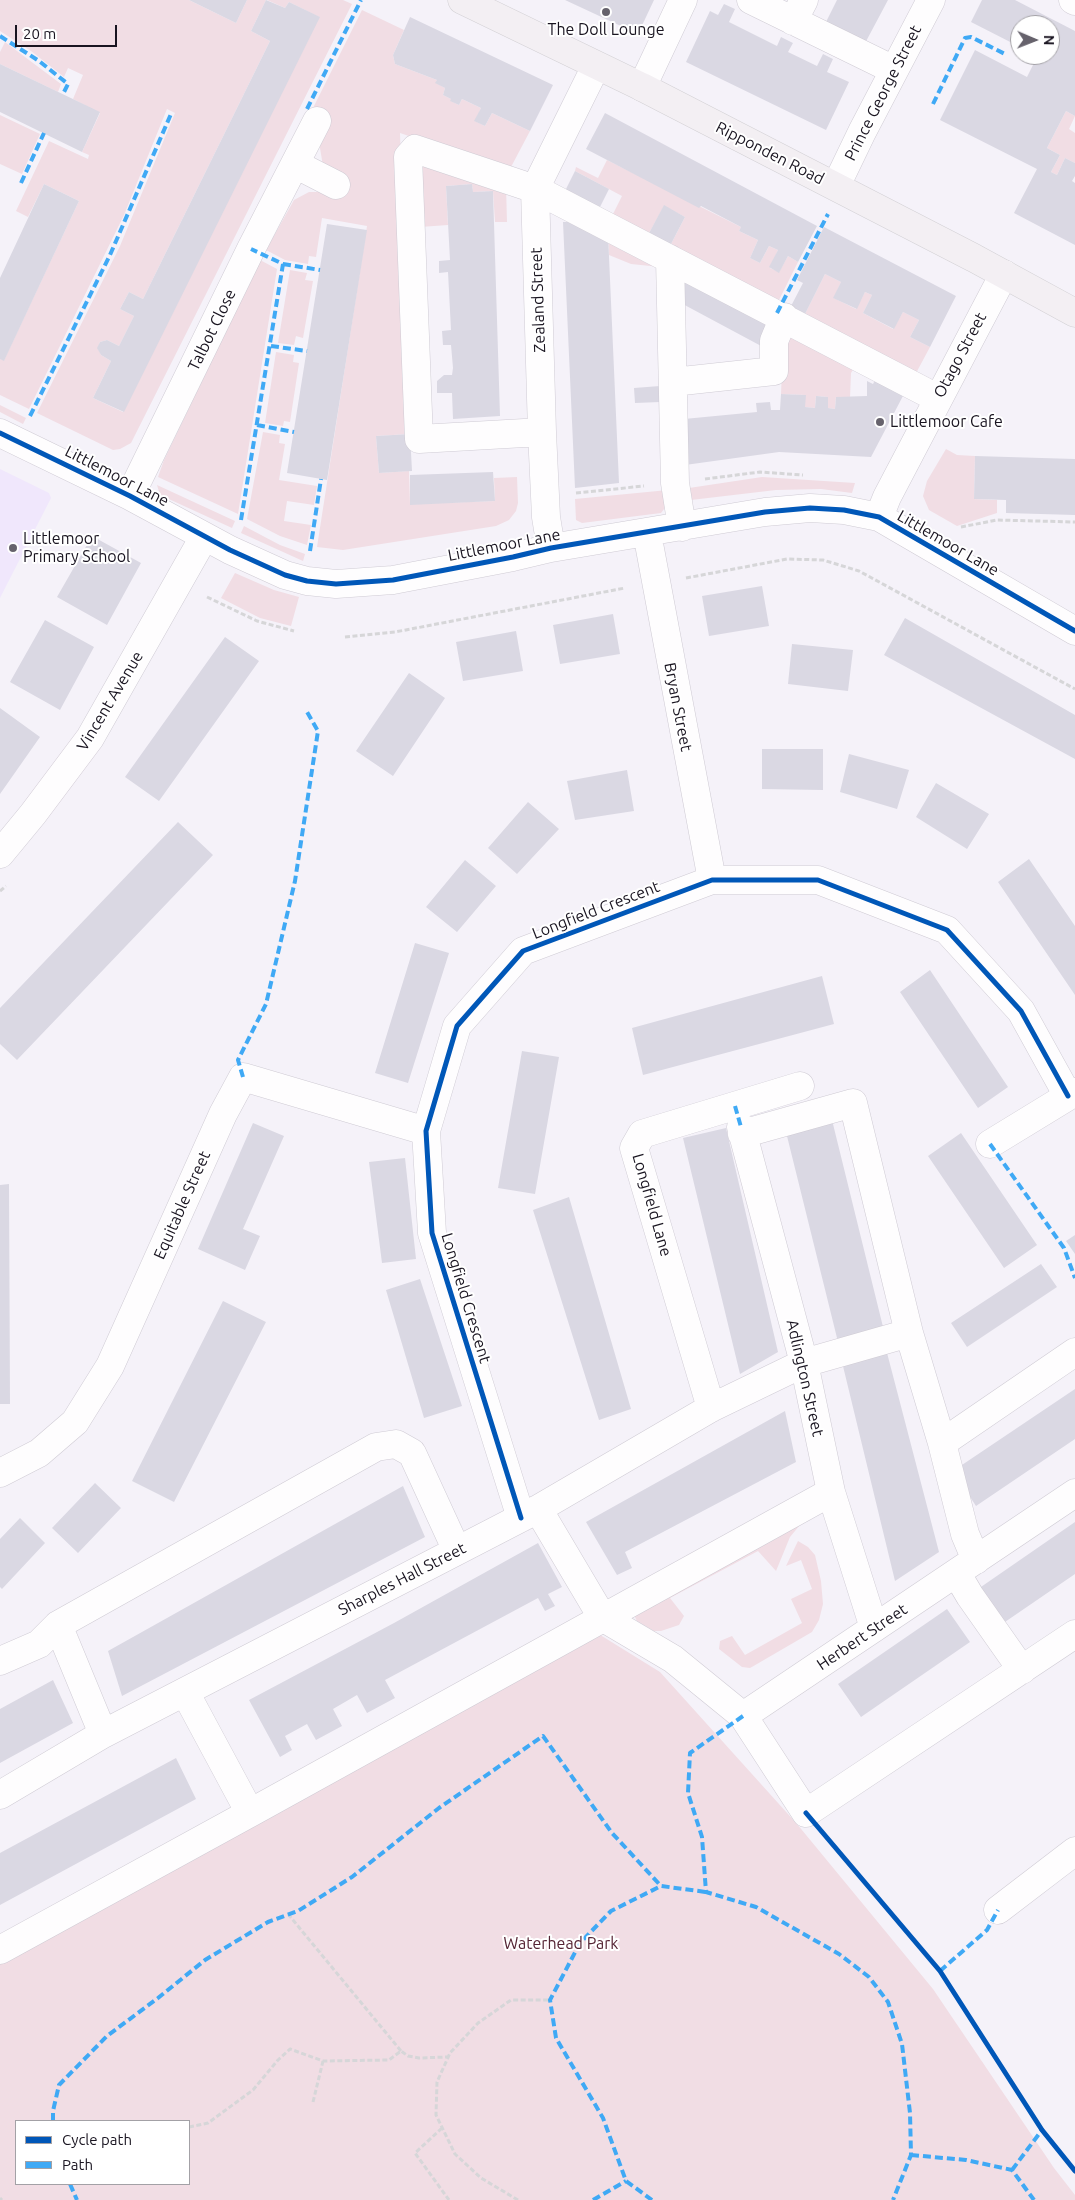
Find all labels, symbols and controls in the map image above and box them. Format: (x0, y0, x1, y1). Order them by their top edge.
marker: The Doll Lounge (600, 6, 612, 18)
scale bar (18, 15, 120, 47)
north arrow (1010, 15, 1060, 65)
place label: The Doll Lounge (547, 20, 665, 40)
street label: Prince George Street (840, 22, 926, 164)
text: 20 m (23, 25, 56, 42)
text: N (1041, 35, 1057, 46)
street label: Ripponden Road (713, 117, 827, 189)
street label: Zealand Street (527, 247, 549, 353)
street label: Talbot Close (184, 286, 240, 374)
street label: Otago Street (930, 309, 990, 401)
place label: Littlemoor Cafe (890, 412, 1003, 432)
marker: Littlemoor Cafe (874, 416, 886, 428)
street label: Littlemoor Lane (62, 442, 172, 510)
street label: Littlemoor Lane (894, 506, 1002, 580)
street label: Littlemoor Lane (446, 525, 562, 565)
place label: Littlemoor Primary School (23, 529, 130, 567)
marker: Littlemoor Primary School (7, 542, 19, 554)
street label: Vincent Avenue (73, 648, 147, 754)
street label: Bryan Street (660, 661, 696, 753)
street label: Longfield Crescent (529, 877, 663, 943)
street label: Equitable Street (150, 1148, 214, 1262)
street label: Longfield Lane (628, 1151, 676, 1259)
street label: Longfield Crescent (437, 1231, 495, 1365)
street label: Adlington Street (782, 1318, 828, 1438)
street label: Sharples Hall Street (335, 1538, 469, 1620)
street label: Herbert Street (813, 1600, 911, 1674)
park label: Waterhead Park (504, 1934, 618, 1954)
legend (15, 2120, 190, 2185)
text: Cycle path (62, 2131, 132, 2148)
text: Path (62, 2156, 93, 2173)

